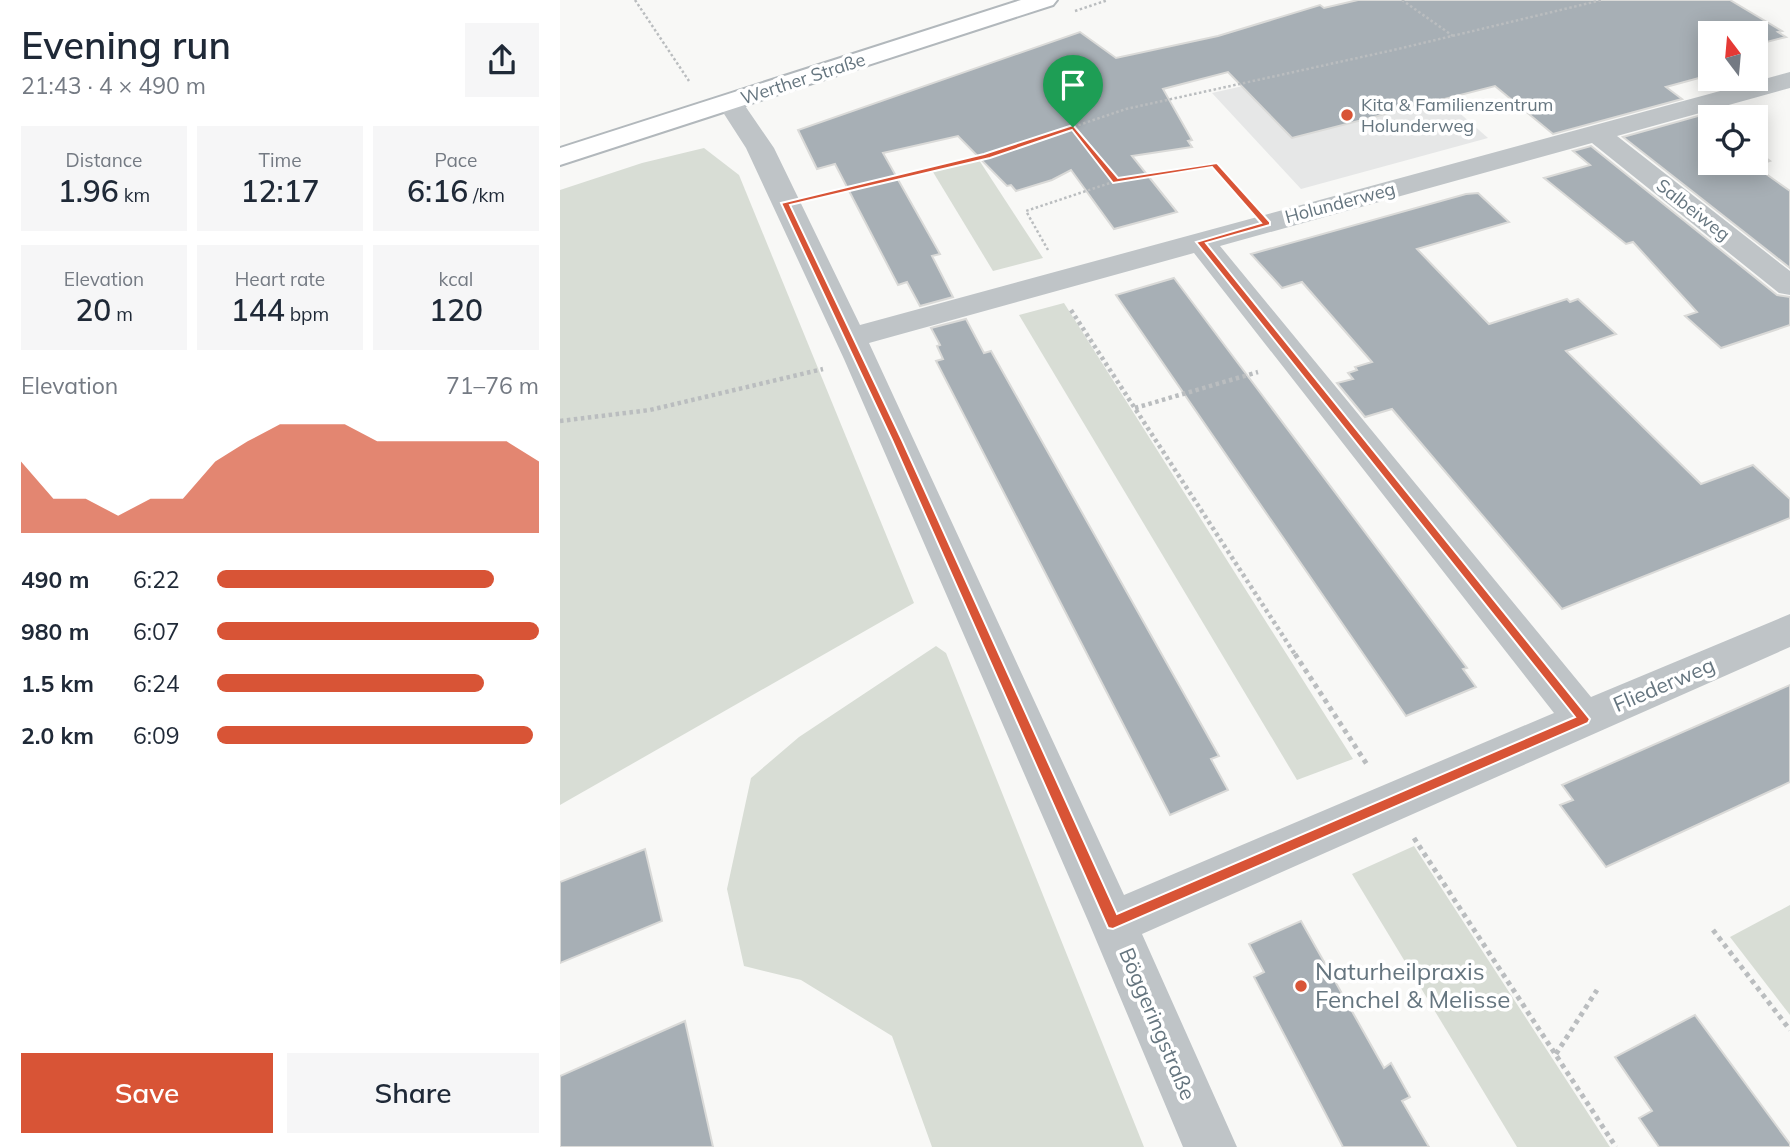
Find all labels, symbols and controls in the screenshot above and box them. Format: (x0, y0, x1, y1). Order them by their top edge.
text: Evening run (21, 21, 231, 69)
north arrow (1698, 21, 1768, 91)
map controls (1698, 21, 1768, 175)
button: share (465, 23, 539, 97)
street label: Werther Straße (738, 48, 868, 109)
pin (1043, 55, 1103, 127)
icon: arrive (1054, 66, 1092, 104)
text: 21:43 · 4 × 490 m (21, 71, 206, 100)
place label: Kita & Familienzentrum Holunderweg (1361, 93, 1553, 137)
button: locate (1698, 105, 1768, 175)
marker: Kita & Familienzentrum Holunderweg (1339, 107, 1355, 123)
text: Distance (66, 148, 142, 172)
text: Time (258, 148, 302, 172)
text: Pace (435, 148, 477, 172)
text: 1.96 (58, 172, 119, 210)
text: 12:17 (240, 172, 320, 210)
text: 6:16 (407, 172, 468, 210)
street label: Salbeiweg (1652, 174, 1735, 246)
street label: Holunderweg (1282, 177, 1397, 228)
text: km (119, 183, 150, 207)
text: /km (468, 183, 505, 207)
text: Elevation (64, 267, 144, 291)
text: Heart rate (235, 267, 325, 291)
text: kcal (439, 267, 473, 291)
text: 20 (75, 291, 111, 329)
text: 144 (231, 291, 285, 329)
text: 120 (429, 291, 483, 329)
text: m (111, 302, 133, 326)
text: bpm (285, 302, 329, 326)
text: Elevation (21, 371, 118, 400)
text: 71–76 m (446, 371, 539, 400)
text: 490 m (21, 565, 89, 594)
text: 6:22 (133, 565, 180, 594)
text: 980 m (21, 617, 89, 646)
text: 6:07 (133, 617, 180, 646)
street label: Fliederweg (1609, 651, 1718, 717)
text: 1.5 km (21, 669, 94, 698)
text: 6:24 (133, 669, 180, 698)
text: 2.0 km (21, 721, 94, 750)
text: 6:09 (133, 721, 180, 750)
street label: Böggeringstraße (1114, 943, 1202, 1104)
place label: Naturheilpraxis Fenchel & Melisse (1315, 956, 1510, 1014)
marker: Naturheilpraxis Fenchel & Melisse (1293, 978, 1309, 994)
button: Save (21, 1053, 273, 1133)
button: Share (287, 1053, 539, 1133)

